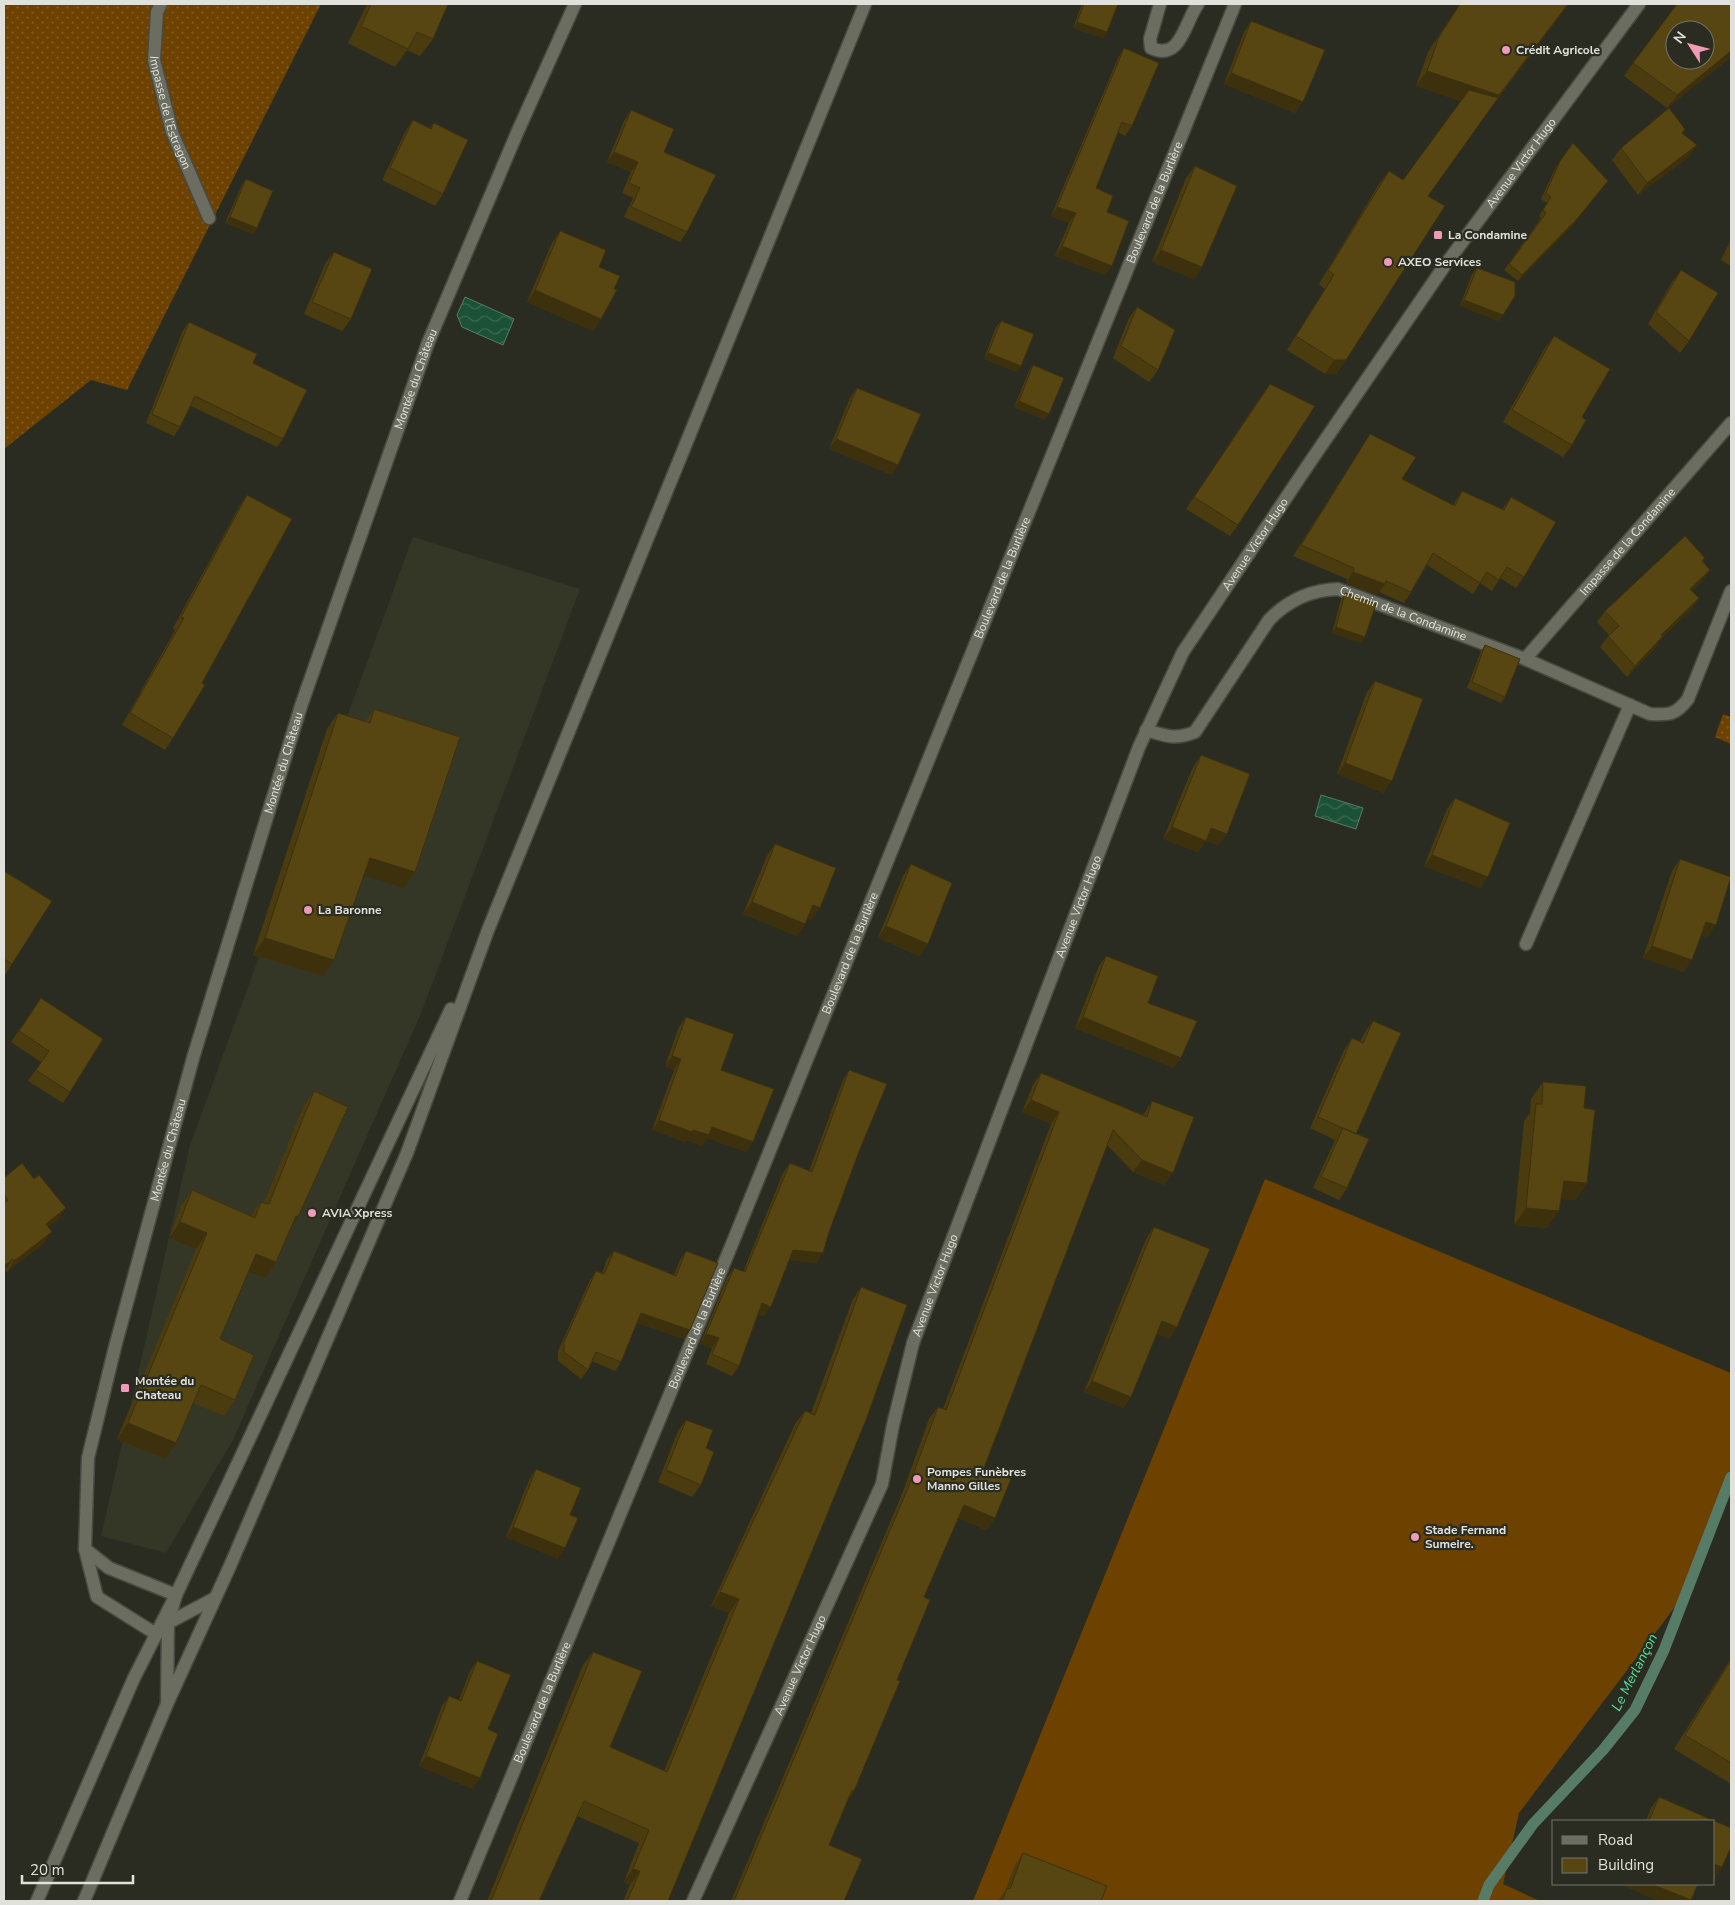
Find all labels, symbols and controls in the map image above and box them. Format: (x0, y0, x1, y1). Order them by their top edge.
north arrow (1665, 20, 1715, 70)
text: N (1669, 28, 1691, 47)
place label: Crédit Agricole (1516, 42, 1600, 58)
marker: Crédit Agricole (1500, 44, 1512, 56)
street label: Impasse de l’Estragon (146, 55, 195, 172)
street label: Avenue Victor Hugo (1482, 114, 1560, 211)
street label: Boulevard de la Burlière (1123, 139, 1186, 266)
place label: La Condamine (1448, 227, 1528, 243)
marker: La Condamine (1432, 229, 1444, 241)
place label: AXEO Services (1398, 254, 1481, 270)
marker: AXEO Services (1382, 256, 1394, 268)
street label: Montée du Château (390, 326, 441, 431)
street label: Impasse de la Condamine (1576, 484, 1679, 599)
street label: Avenue Victor Hugo (1218, 494, 1292, 594)
street label: Boulevard de la Burlière (970, 514, 1034, 641)
street label: Chemin de la Condamine (1337, 582, 1469, 644)
street label: Montée du Château (260, 710, 307, 816)
street label: Avenue Victor Hugo (1052, 853, 1105, 960)
street label: Boulevard de la Burlière (818, 890, 882, 1016)
place label: La Baronne (318, 902, 382, 918)
marker: La Baronne (302, 904, 314, 916)
street label: Montée du Château (147, 1097, 190, 1203)
place label: AVIA Xpress (322, 1205, 393, 1221)
marker: AVIA Xpress (306, 1207, 318, 1219)
street label: Avenue Victor Hugo (908, 1231, 962, 1339)
street label: Boulevard de la Burlière (665, 1265, 729, 1391)
place label: Montée du Chateau (135, 1373, 194, 1403)
marker: Montée du Chateau (119, 1382, 131, 1394)
place label: Pompes Funèbres Manno Gilles (927, 1464, 1026, 1494)
marker: Pompes Funèbres Manno Gilles (911, 1473, 923, 1485)
place label: Stade Fernand Sumeire. (1425, 1522, 1506, 1552)
marker: Stade Fernand Sumeire. (1409, 1531, 1421, 1543)
street label: Avenue Victor Hugo (770, 1612, 830, 1718)
water label: Le Merlançon (1607, 1630, 1662, 1714)
street label: Boulevard de la Burlière (510, 1639, 575, 1766)
legend (1552, 1820, 1715, 1885)
text: Road (1598, 1830, 1633, 1850)
scale bar (22, 1852, 134, 1884)
text: Building (1598, 1855, 1654, 1875)
text: 20 m (30, 1860, 65, 1880)

